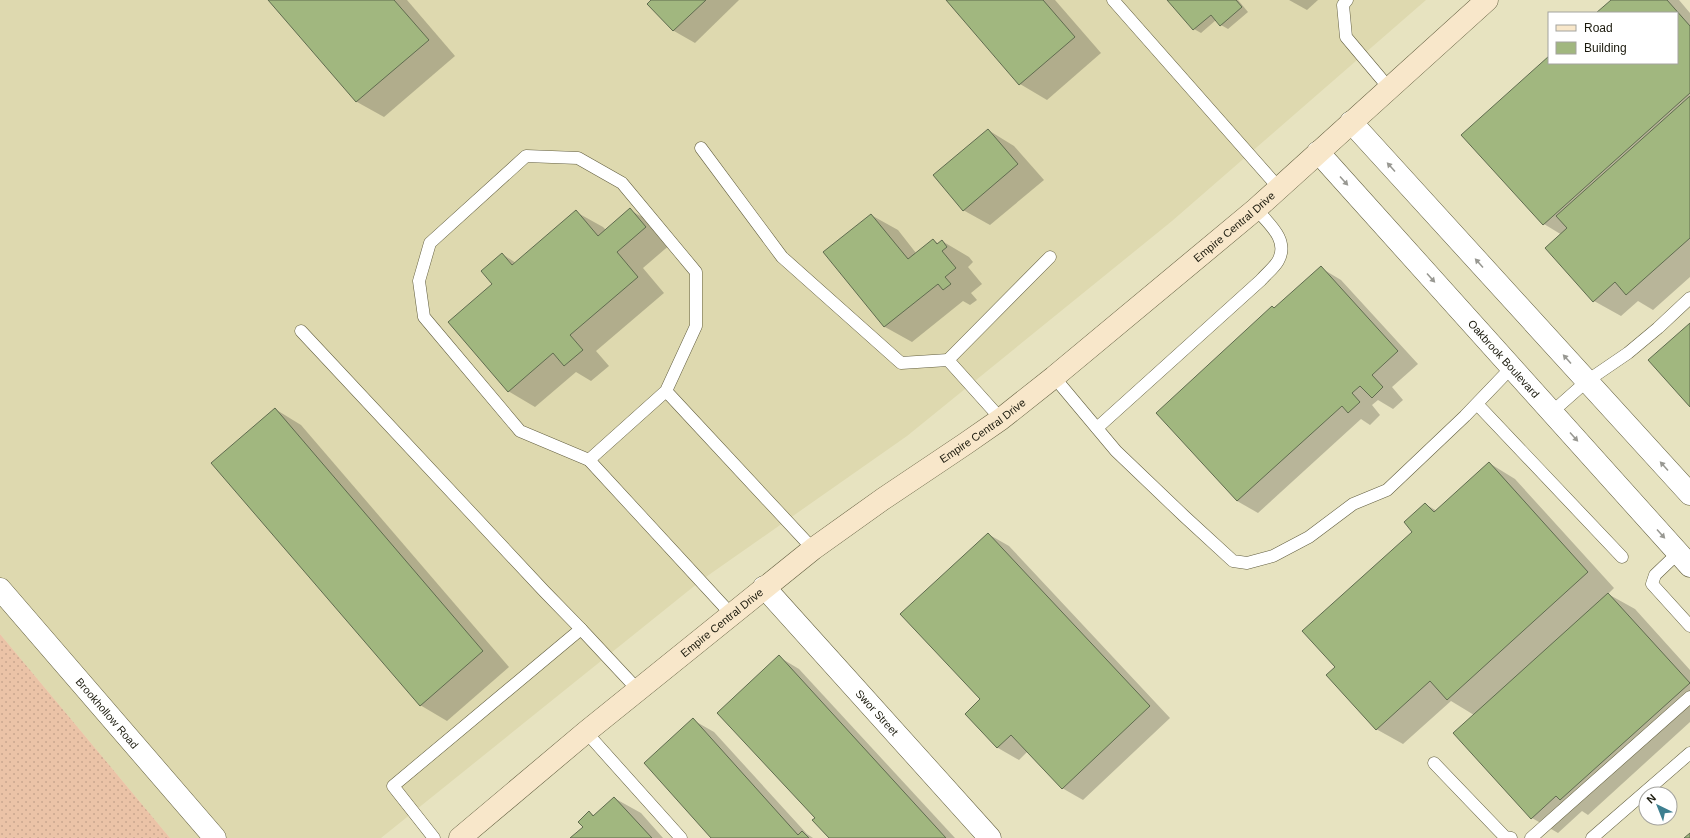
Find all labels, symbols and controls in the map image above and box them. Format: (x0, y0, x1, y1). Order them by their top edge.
legend (1548, 12, 1678, 64)
text: Road (1584, 21, 1613, 35)
text: Building (1584, 41, 1627, 55)
one-way arrow (1387, 162, 1396, 172)
one-way arrow (1339, 177, 1348, 186)
street label: Empire Central Drive (1191, 189, 1277, 264)
one-way arrow (1474, 258, 1484, 268)
one-way arrow (1426, 273, 1435, 283)
street label: Oakbrook Boulevard (1466, 317, 1542, 400)
one-way arrow (1562, 354, 1571, 364)
street label: Empire Central Drive (937, 396, 1028, 465)
one-way arrow (1569, 432, 1579, 442)
one-way arrow (1659, 460, 1668, 471)
one-way arrow (1656, 529, 1665, 538)
street label: Empire Central Drive (678, 586, 765, 659)
street label: Brookhollow Road (73, 675, 141, 751)
street label: Swor Street (853, 687, 901, 738)
north arrow (1638, 786, 1678, 826)
text: N (1644, 792, 1658, 806)

